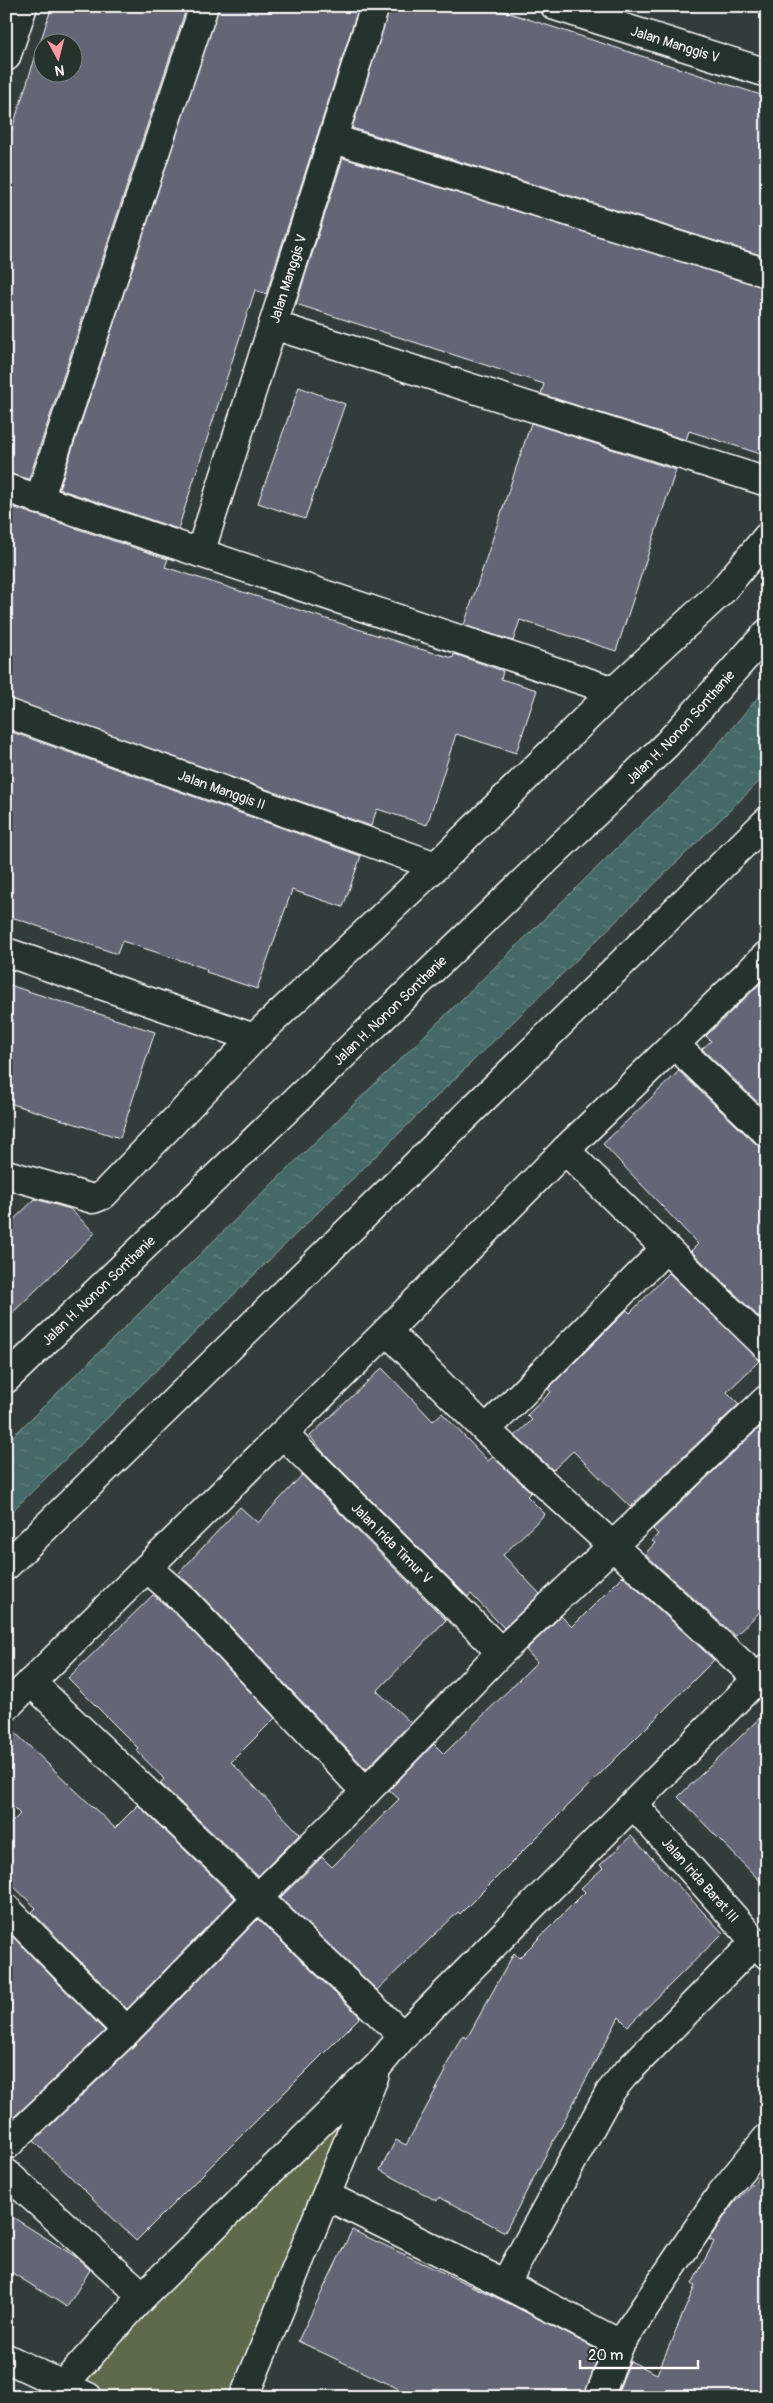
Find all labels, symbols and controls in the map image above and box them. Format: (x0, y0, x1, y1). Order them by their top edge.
street label: Jalan Manggis V (629, 22, 721, 66)
north arrow (32, 32, 82, 82)
text: N (54, 61, 65, 79)
street label: Jalan Manggis V (266, 232, 310, 325)
street label: Jalan H. Nonon Sonthanie (623, 667, 739, 788)
street label: Jalan Manggis II (176, 767, 268, 814)
street label: Jalan H. Nonon Sonthanie (330, 952, 450, 1069)
street label: Jalan H. Nonon Sonthanie (38, 1232, 159, 1349)
street label: Jalan Irida Timur V (348, 1499, 436, 1587)
street label: Jalan Irida Barat III (658, 1834, 742, 1926)
scale bar (580, 2338, 698, 2370)
text: 20 m (588, 2346, 623, 2365)

